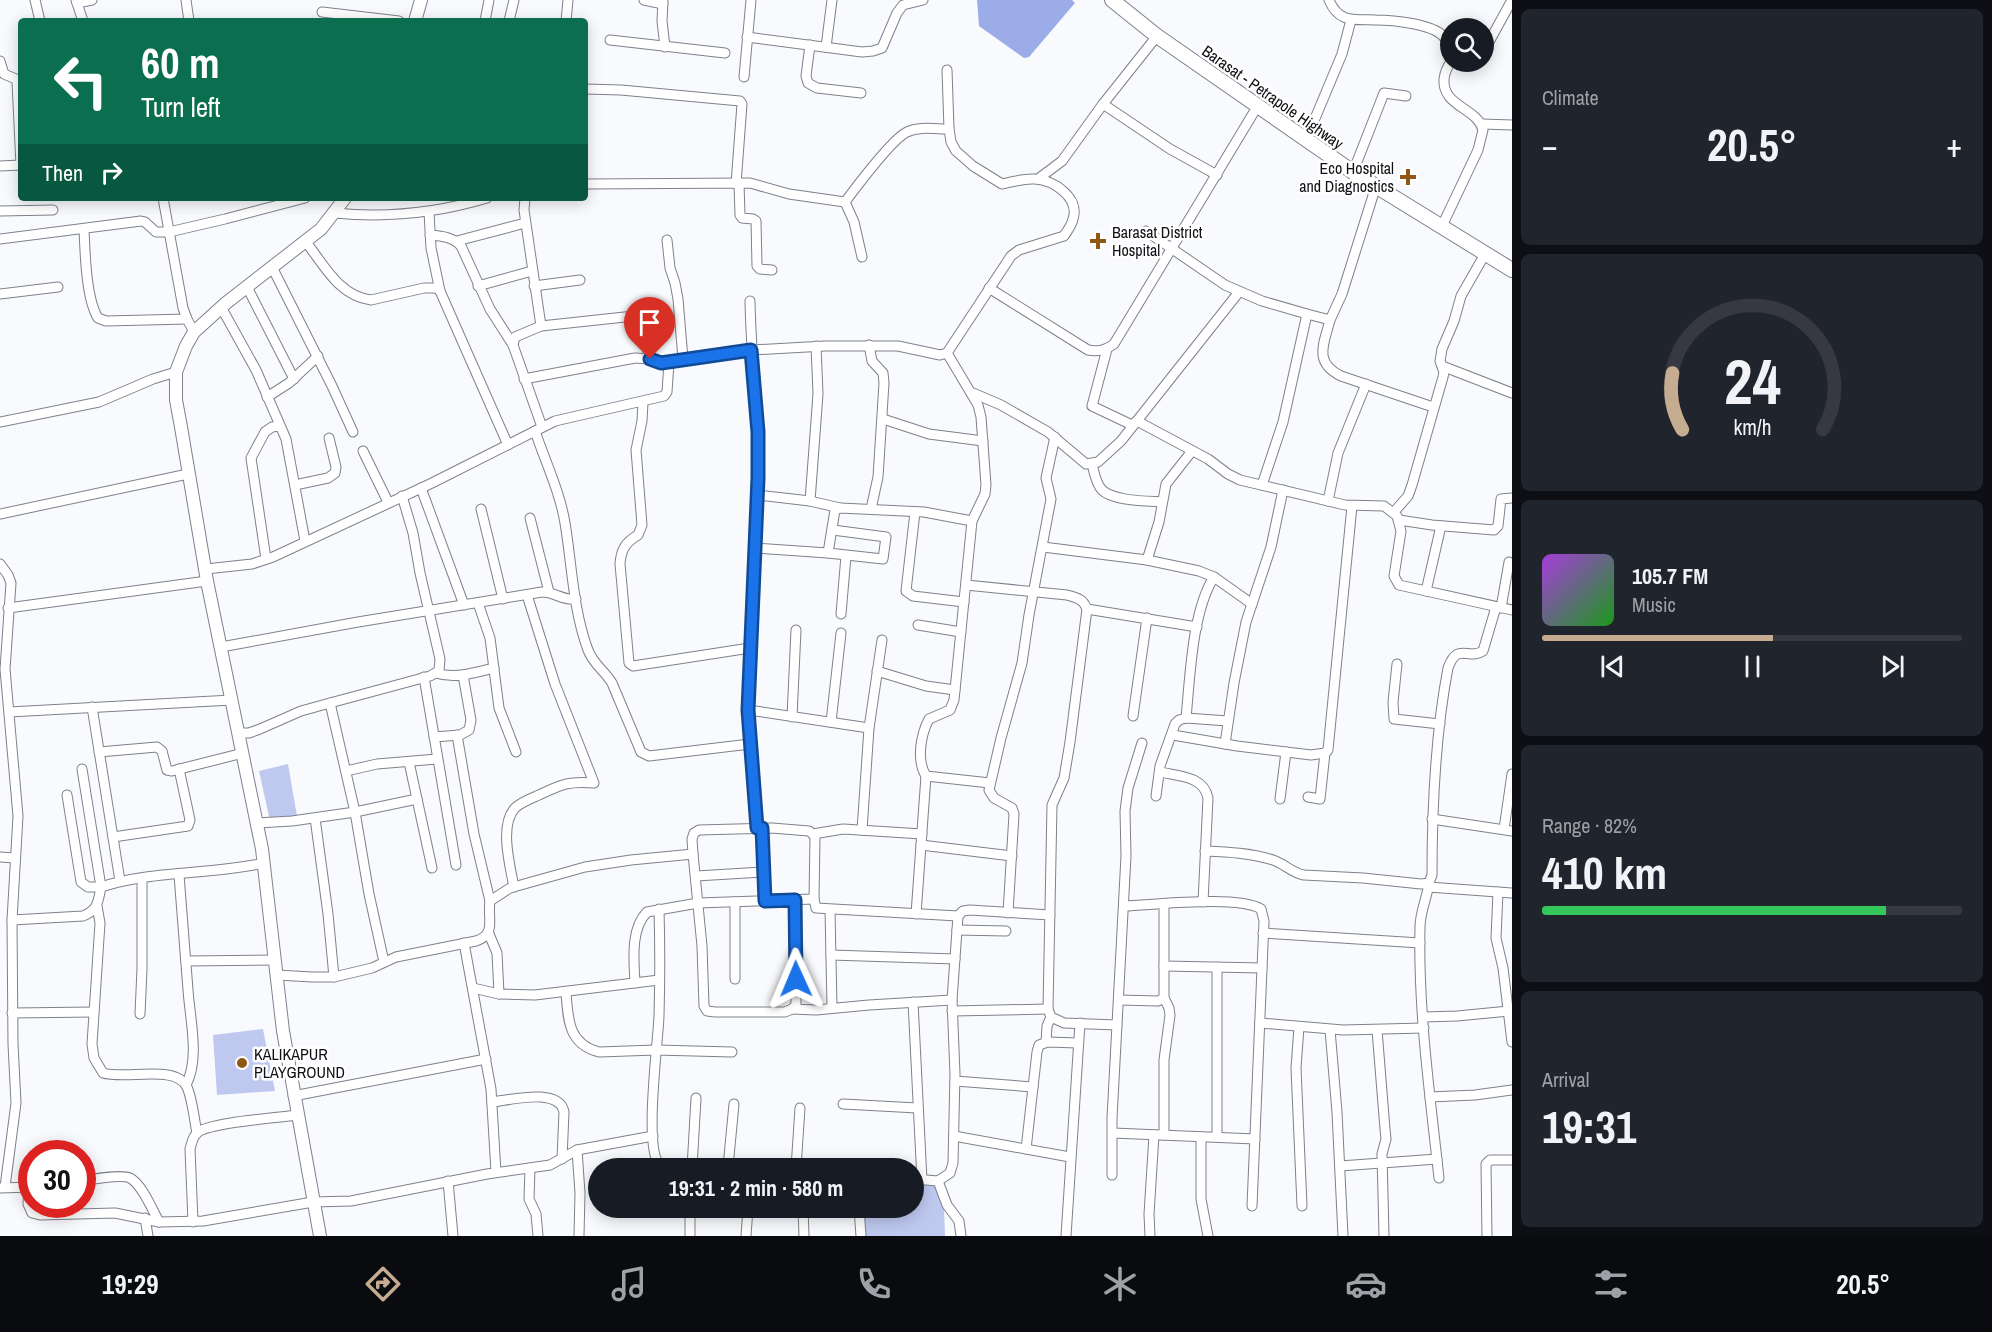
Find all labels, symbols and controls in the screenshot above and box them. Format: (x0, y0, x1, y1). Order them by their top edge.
map controls (1440, 18, 1494, 72)
button: search (1440, 18, 1494, 72)
text: 60 m (141, 35, 220, 91)
street label: Barasat - Petrapole Highway (1198, 40, 1348, 154)
icon: left (42, 42, 120, 120)
text: Climate (1542, 84, 1599, 111)
text: Turn left (141, 89, 220, 125)
text: 20.5° (1707, 114, 1797, 175)
text: − (1542, 123, 1558, 167)
text: + (1946, 123, 1962, 167)
icon: right (95, 156, 128, 189)
place label: Eco Hospital and Diagnostics (1299, 157, 1394, 197)
text: Then (42, 158, 83, 188)
marker: Eco Hospital and Diagnostics (1399, 168, 1417, 186)
place label: Barasat District Hospital (1112, 221, 1203, 261)
marker: Barasat District Hospital (1089, 232, 1107, 250)
pin (624, 297, 675, 359)
icon: arrive (633, 306, 666, 339)
text: 24 (1724, 339, 1780, 423)
text: km/h (1733, 413, 1771, 442)
text: 105.7 FM (1632, 561, 1708, 591)
text: Music (1632, 591, 1676, 618)
icon: previous (1596, 650, 1629, 683)
icon: pause (1736, 650, 1769, 683)
icon: next (1876, 650, 1909, 683)
text: Range · 82% (1542, 812, 1637, 839)
text: 410 km (1542, 842, 1667, 903)
position arrow (764, 947, 828, 1011)
place label: KALIKAPUR PLAYGROUND (254, 1043, 345, 1083)
marker: KALIKAPUR PLAYGROUND (235, 1056, 249, 1070)
text: Arrival (1542, 1066, 1589, 1093)
text: 19:31 (1542, 1096, 1636, 1157)
speed limit sign: 30 (18, 1140, 96, 1218)
text: 19:31 · 2 min · 580 m (669, 1173, 843, 1203)
icon: directions (362, 1263, 404, 1305)
icon: music (608, 1263, 650, 1305)
icon: phone (853, 1263, 895, 1305)
icon: climate (1099, 1263, 1141, 1305)
icon: car (1345, 1263, 1387, 1305)
icon: filters (1590, 1263, 1632, 1305)
text: 19:29 (102, 1266, 158, 1302)
text: 20.5° (1836, 1266, 1890, 1302)

